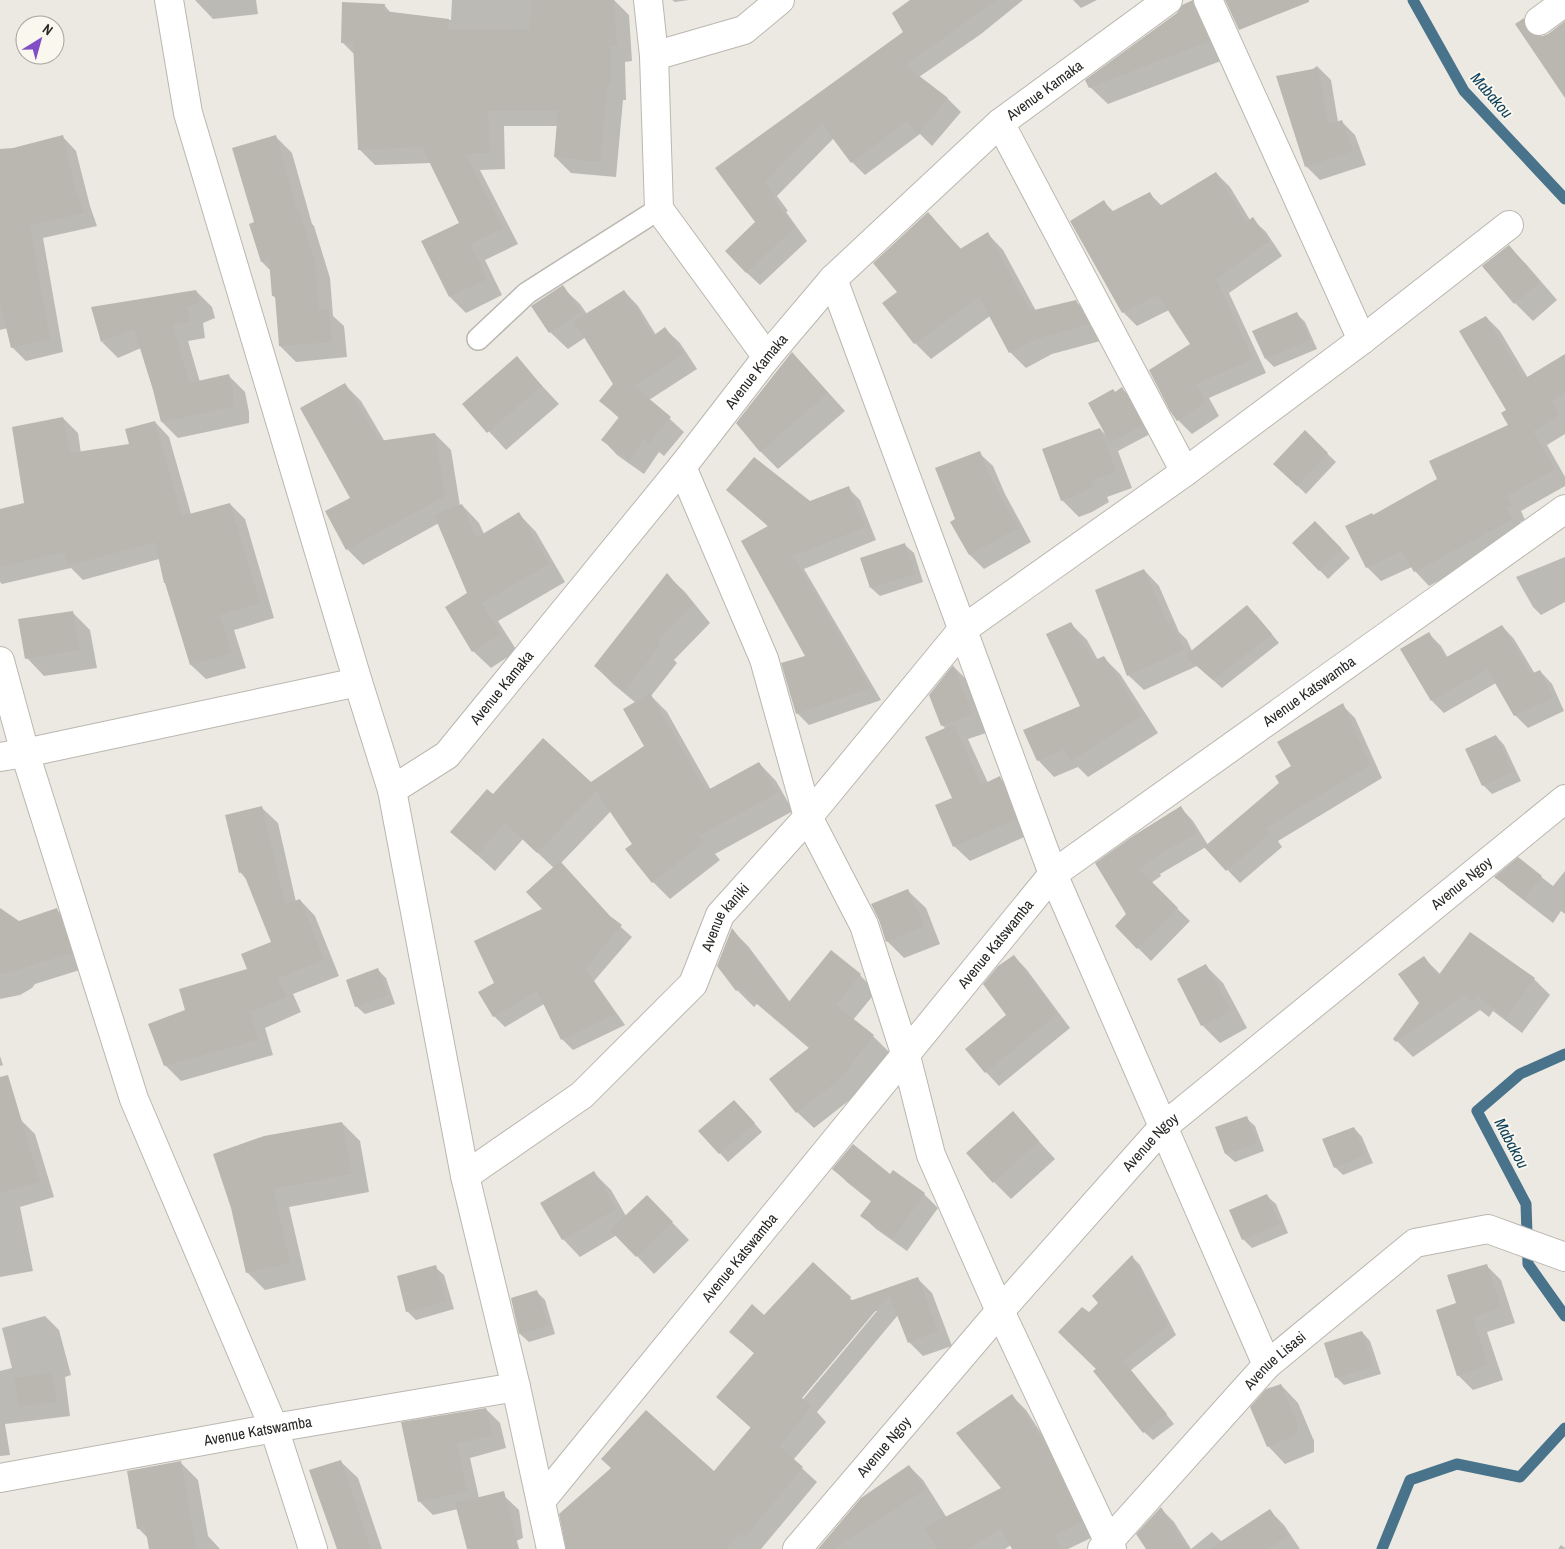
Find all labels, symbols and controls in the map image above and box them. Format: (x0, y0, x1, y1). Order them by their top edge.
north arrow (15, 15, 65, 65)
text: N (39, 20, 57, 39)
street label: Avenue Kamaka (1001, 55, 1087, 126)
water label: Mabakou (1466, 67, 1518, 123)
street label: Avenue Kamaka (719, 329, 792, 414)
street label: Avenue Kamaka (464, 646, 538, 730)
street label: Avenue Katswamba (1257, 651, 1360, 732)
street label: Avenue Ngoy (1425, 851, 1497, 915)
street label: Avenue kaniki (695, 878, 754, 955)
street label: Avenue Katswamba (952, 895, 1038, 994)
street label: Avenue Ngoy (1117, 1107, 1183, 1177)
water label: Mabakou (1490, 1114, 1534, 1172)
street label: Avenue Katswamba (696, 1208, 782, 1307)
street label: Avenue Lisasi (1238, 1326, 1310, 1395)
street label: Avenue Katswamba (201, 1411, 313, 1451)
street label: Avenue Ngoy (851, 1411, 916, 1482)

